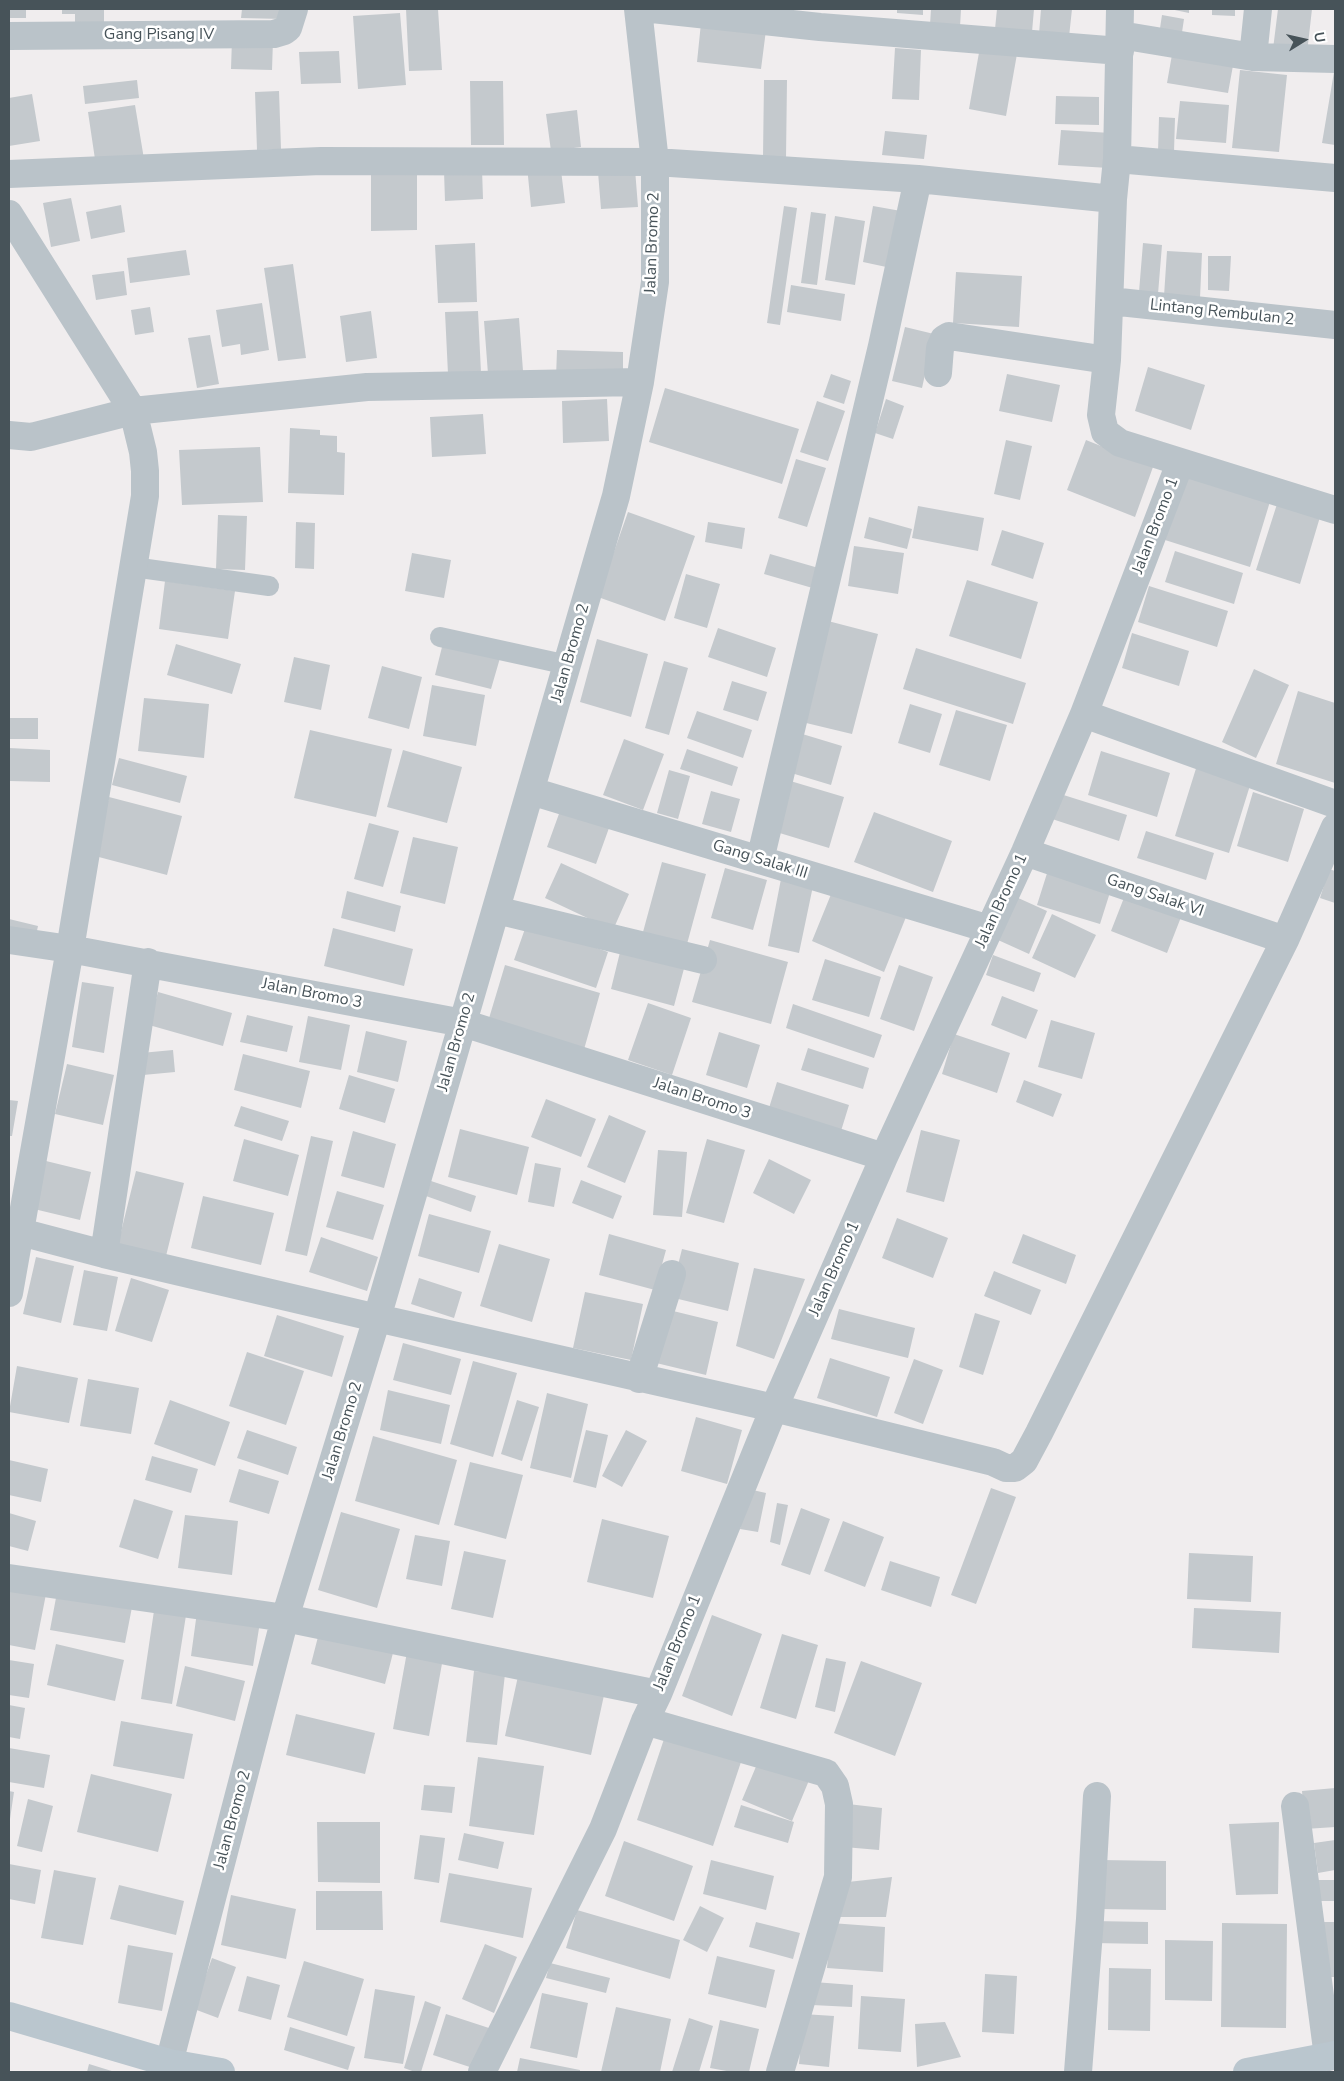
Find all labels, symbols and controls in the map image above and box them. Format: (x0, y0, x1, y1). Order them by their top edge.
north arrow (1279, 15, 1329, 65)
street label: Gang Pisang IV (104, 25, 214, 45)
text: U (1309, 31, 1330, 44)
street label: Jalan Bromo 2 (642, 192, 664, 294)
street label: Lintang Rembulan 2 (1149, 296, 1295, 330)
street label: Jalan Bromo 1 (1129, 475, 1183, 577)
street label: Jalan Bromo 2 (548, 601, 594, 705)
street label: Gang Salak III (710, 836, 810, 884)
street label: Jalan Bromo 1 (972, 851, 1032, 951)
street label: Gang Salak VI (1104, 870, 1206, 922)
street label: Jalan Bromo 3 (260, 975, 364, 1013)
street label: Jalan Bromo 2 (434, 990, 480, 1094)
street label: Jalan Bromo 3 (651, 1074, 753, 1124)
street label: Jalan Bromo 1 (806, 1219, 864, 1319)
street label: Jalan Bromo 2 (319, 1380, 367, 1482)
street label: Jalan Bromo 1 (650, 1592, 706, 1694)
street label: Jalan Bromo 2 (211, 1768, 255, 1872)

